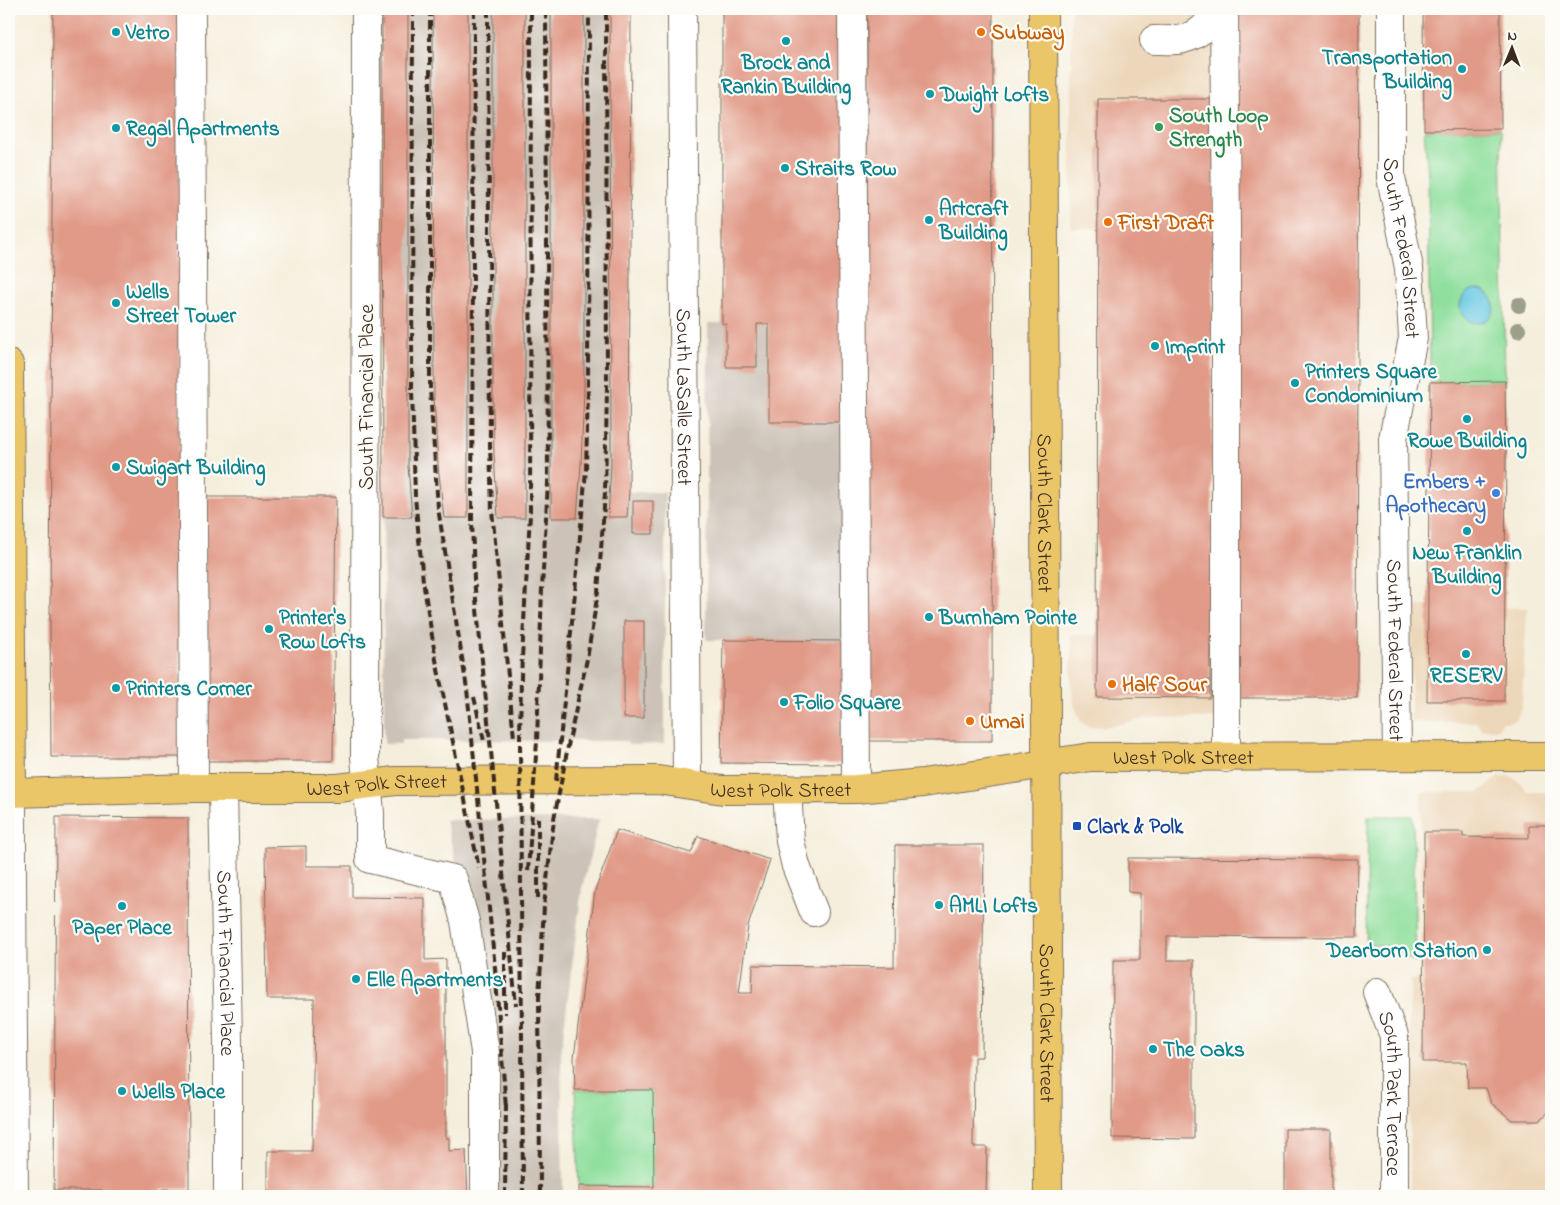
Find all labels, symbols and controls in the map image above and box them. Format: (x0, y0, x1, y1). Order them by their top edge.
place label: Vetro (125, 19, 170, 49)
place label: Subway (991, 19, 1065, 51)
north arrow (1488, 22, 1538, 72)
marker: Vetro (110, 26, 122, 38)
marker: Subway (975, 26, 987, 38)
text: N (1507, 26, 1517, 47)
marker: Brock and Rankin Building (780, 35, 792, 47)
place label: Transportation Building (1322, 44, 1452, 100)
place label: Brock and Rankin Building (721, 49, 851, 105)
marker: Transportation Building (1456, 63, 1468, 75)
place label: Dwight Lofts (939, 81, 1050, 113)
marker: Dwight Lofts (924, 88, 936, 100)
place label: South Loop Strength (1169, 102, 1269, 158)
place label: Regal Apartments (126, 115, 280, 147)
marker: South Loop Strength (1153, 121, 1165, 133)
marker: Regal Apartments (110, 122, 122, 134)
place label: Straits Row (795, 155, 897, 185)
street label: South Federal Street (1374, 158, 1426, 339)
marker: Straits Row (779, 162, 791, 174)
place label: Artcraft Building (938, 195, 1010, 251)
place label: First Draft (1117, 209, 1215, 239)
marker: Artcraft Building (923, 214, 935, 226)
marker: First Draft (1102, 216, 1114, 228)
place label: Wells Street Tower (126, 278, 236, 332)
marker: Wells Street Tower (110, 297, 122, 309)
street label: South Financial Place (353, 304, 383, 490)
street label: South LaSalle Street (667, 308, 698, 486)
place label: Imprint (1165, 333, 1226, 363)
marker: Imprint (1149, 340, 1161, 352)
place label: Printers Square Condominium (1305, 358, 1437, 412)
marker: Printers Square Condominium (1289, 377, 1301, 389)
marker: Rowe Building (1461, 413, 1473, 425)
place label: Rowe Building (1407, 427, 1527, 459)
street label: South Clark Street (1028, 433, 1058, 593)
place label: Swigart Building (126, 454, 265, 486)
marker: Swigart Building (110, 461, 122, 473)
place label: Embers + Apothecary (1385, 468, 1486, 524)
marker: Embers + Apothecary (1490, 487, 1502, 499)
marker: New Franklin Building (1461, 525, 1473, 537)
place label: New Franklin Building (1412, 539, 1522, 595)
street label: South Federal Street (1378, 559, 1410, 742)
place label: Printer's Row Lofts (279, 604, 366, 658)
place label: Burnham Pointe (938, 604, 1078, 634)
marker: Burnham Pointe (923, 611, 935, 623)
marker: Printer's Row Lofts (263, 623, 275, 635)
marker: RESERV (1460, 648, 1472, 660)
place label: RESERV (1430, 662, 1503, 692)
place label: Half Sour (1122, 671, 1207, 701)
place label: Printers Corner (126, 675, 252, 705)
marker: Half Sour (1106, 678, 1118, 690)
marker: Printers Corner (110, 682, 122, 694)
place label: Folio Square (793, 689, 902, 719)
marker: Folio Square (778, 696, 790, 708)
place label: Umai (980, 708, 1025, 738)
marker: Umai (964, 715, 976, 727)
street label: West Polk Street (1113, 744, 1254, 774)
street label: West Polk Street (306, 768, 447, 805)
street label: West Polk Street (708, 775, 851, 807)
place label: Clark & Polk (1087, 813, 1184, 843)
marker: Clark & Polk (1071, 820, 1083, 832)
street label: South Financial Place (208, 870, 241, 1056)
place label: AMLI Lofts (949, 892, 1038, 922)
marker: AMLI Lofts (933, 899, 945, 911)
marker: Paper Place (116, 900, 128, 912)
place label: Paper Place (72, 914, 172, 944)
place label: Dearborn Station (1325, 937, 1477, 967)
street label: South Clark Street (1030, 943, 1061, 1103)
marker: Dearborn Station (1481, 944, 1493, 956)
place label: Elle Apartments (366, 966, 504, 996)
marker: Elle Apartments (350, 973, 362, 985)
street label: South Park Terrace (1369, 1007, 1407, 1177)
place label: The Oaks (1163, 1036, 1245, 1066)
marker: The Oaks (1147, 1043, 1159, 1055)
place label: Wells Place (132, 1078, 226, 1108)
marker: Wells Place (116, 1085, 128, 1097)

